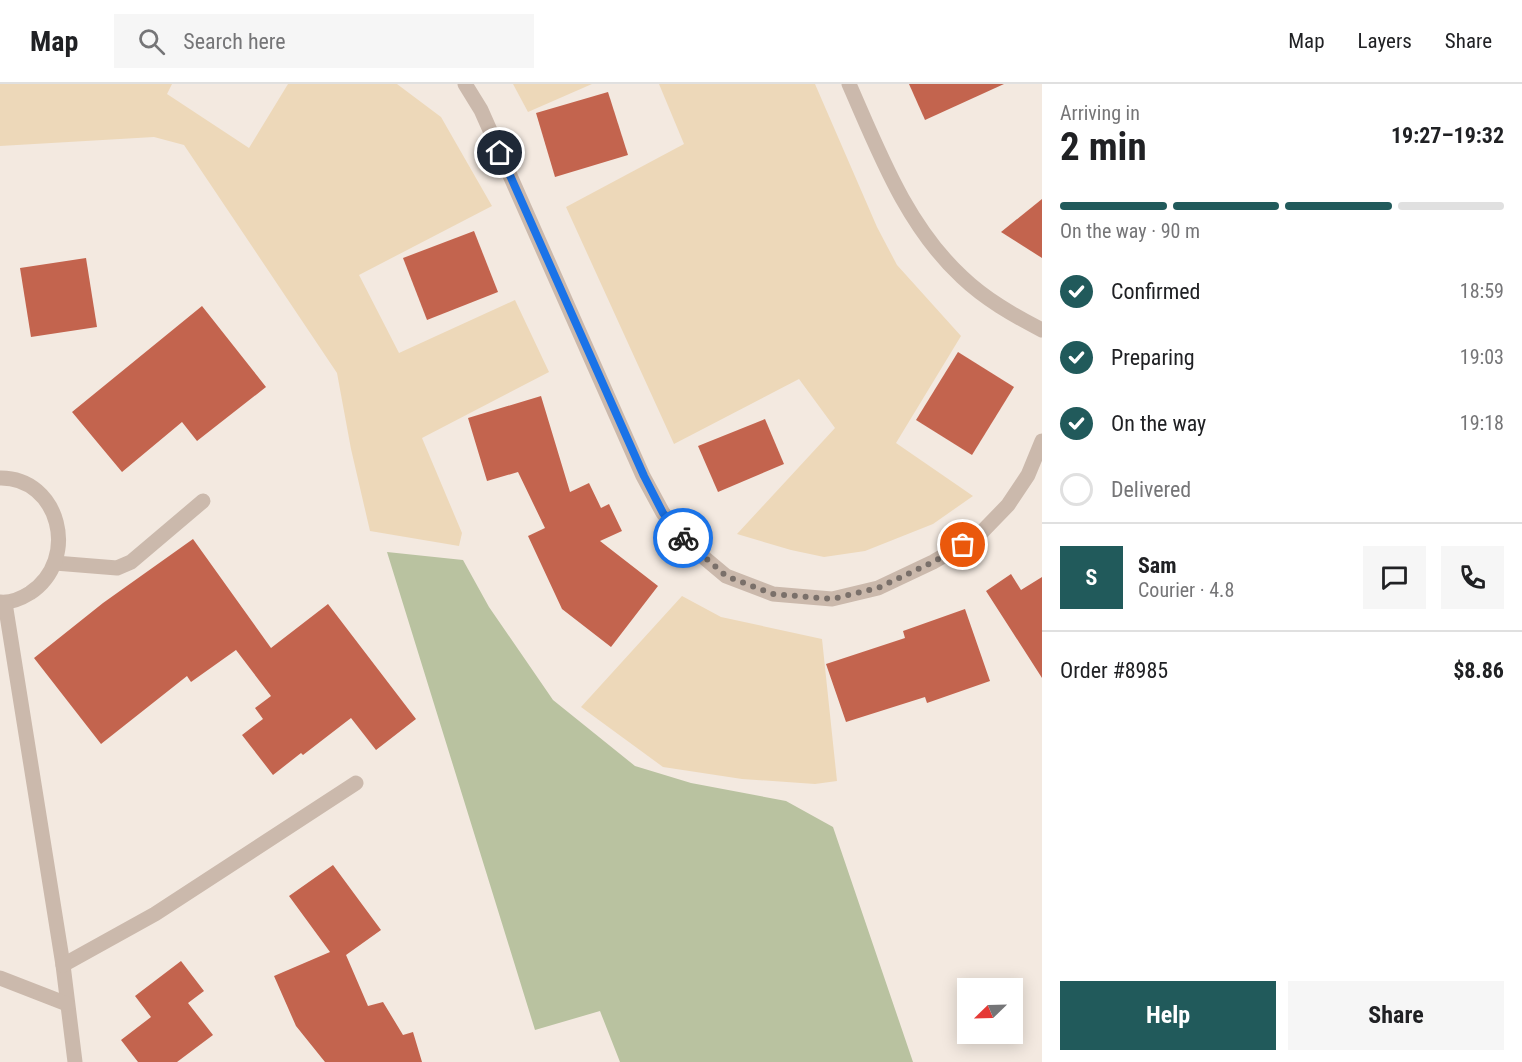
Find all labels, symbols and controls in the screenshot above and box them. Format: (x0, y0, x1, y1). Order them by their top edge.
search box (114, 14, 534, 68)
text: Map (30, 25, 78, 58)
icon: search (135, 25, 168, 58)
text: Search here (183, 29, 286, 54)
text: Map (1288, 29, 1325, 53)
text: Layers (1358, 29, 1412, 53)
text: Share (1445, 29, 1492, 53)
text: Arriving in (1060, 101, 1140, 125)
text: 19:27–19:32 (1391, 123, 1504, 148)
text: 2 min (1060, 124, 1147, 170)
pin (474, 127, 525, 178)
icon: home (483, 136, 516, 169)
text: On the way · 90 m (1060, 219, 1200, 243)
icon: check (1060, 275, 1093, 308)
text: Confirmed (1111, 279, 1200, 304)
text: 18:59 (1460, 279, 1504, 303)
icon: check (1060, 341, 1093, 374)
text: Preparing (1111, 345, 1195, 370)
text: 19:03 (1460, 345, 1504, 369)
icon: check (1060, 407, 1093, 440)
text: On the way (1111, 411, 1206, 436)
text: 19:18 (1460, 411, 1504, 435)
text: Delivered (1111, 477, 1191, 502)
courier (653, 508, 713, 568)
pin (937, 519, 988, 570)
icon: bike (667, 522, 700, 555)
icon: bag (946, 528, 979, 561)
button: chat (1363, 546, 1426, 609)
button: phone (1441, 546, 1504, 609)
text: Sam (1138, 553, 1177, 578)
text: S (1086, 565, 1097, 590)
text: Courier · 4.8 (1138, 578, 1234, 602)
text: Order #8985 (1060, 658, 1168, 683)
text: $8.86 (1453, 658, 1504, 683)
north arrow (957, 978, 1023, 1044)
map controls (957, 978, 1023, 1044)
button: Help (1060, 981, 1276, 1050)
button: Share (1288, 981, 1504, 1050)

